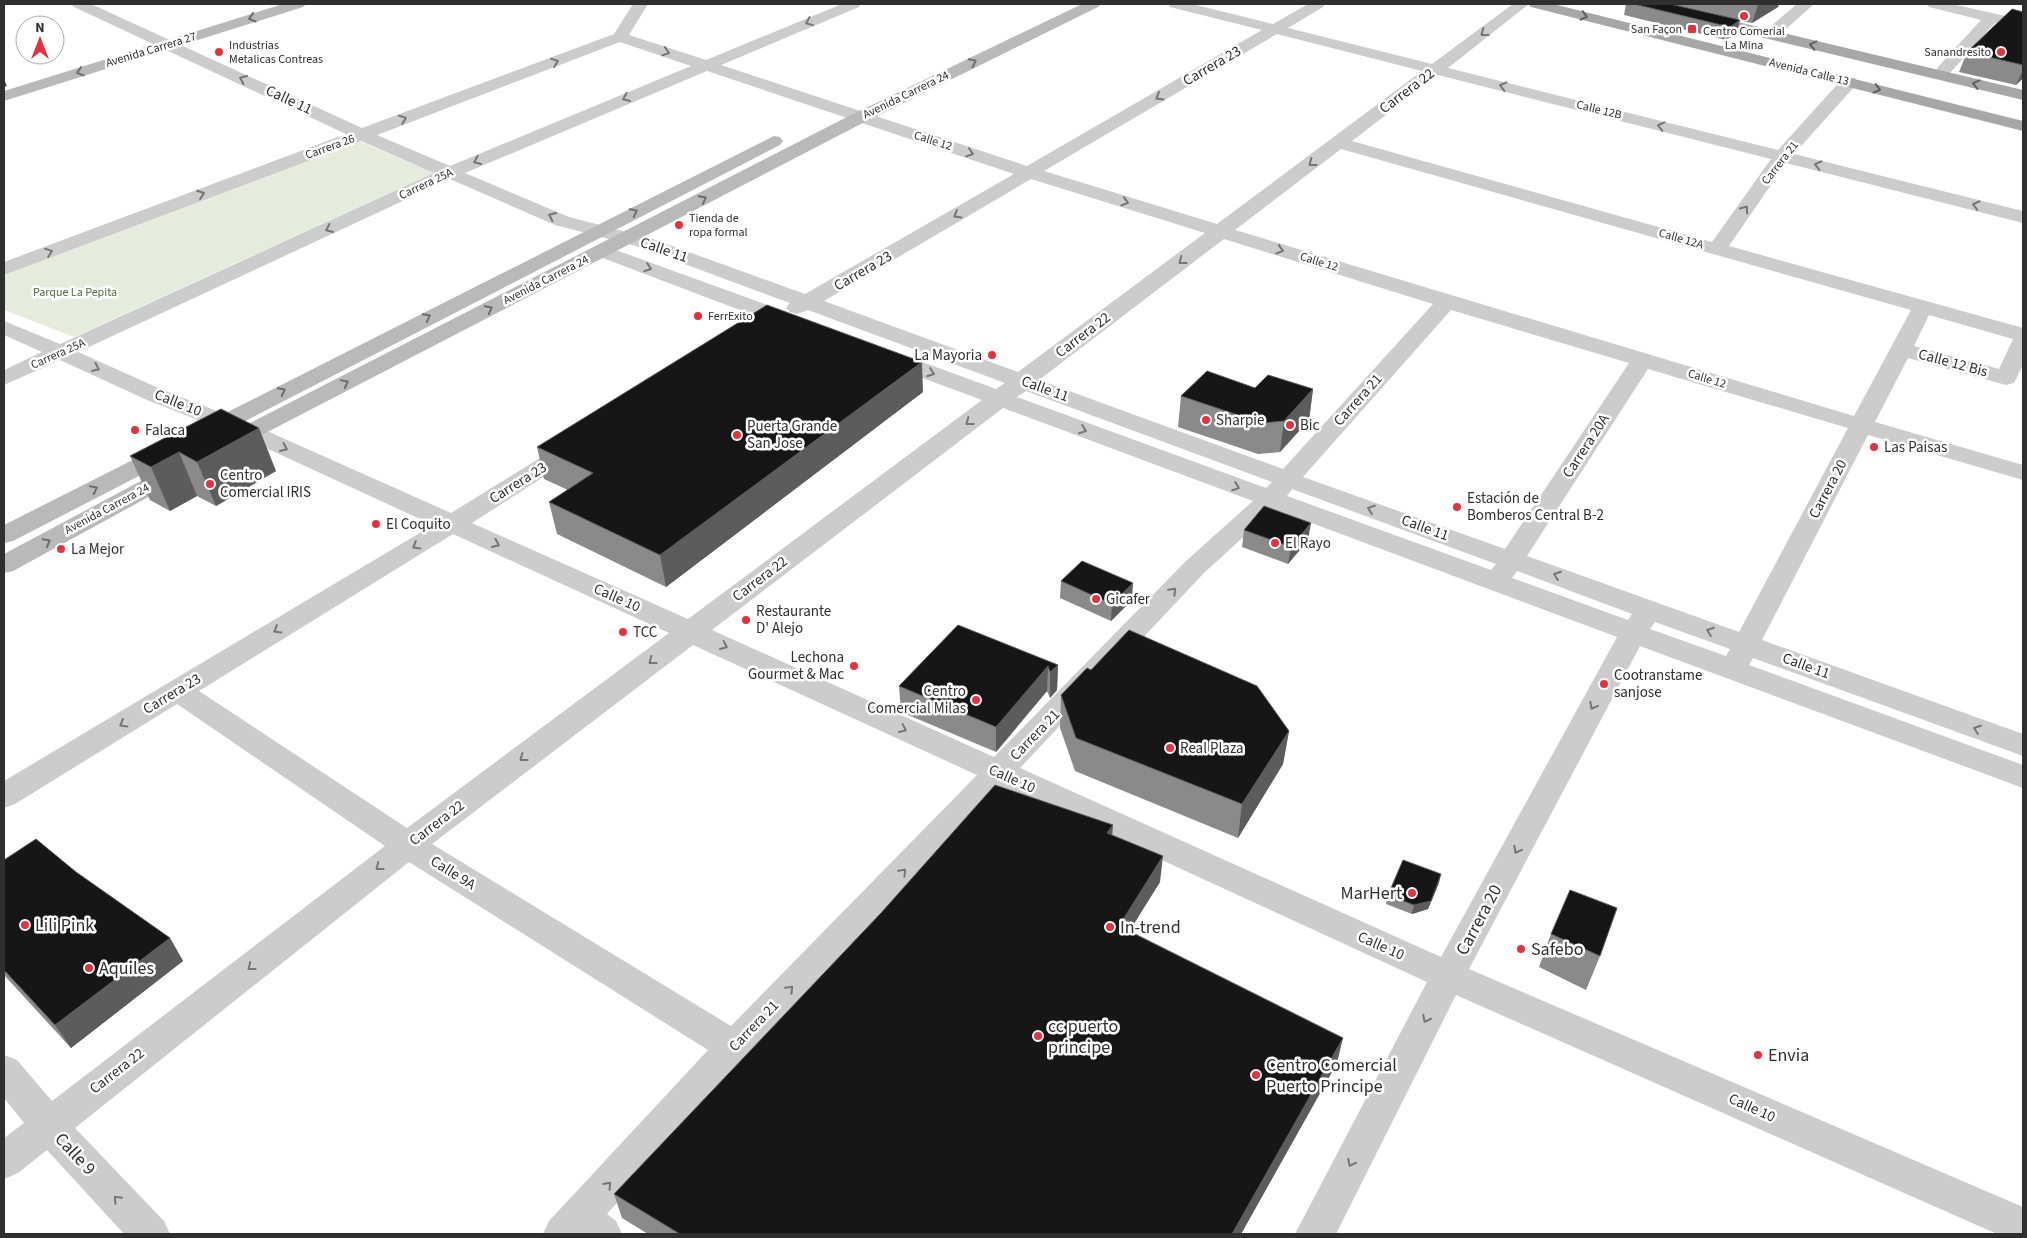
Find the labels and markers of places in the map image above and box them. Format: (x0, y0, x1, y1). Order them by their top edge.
marker: Centro Comerial La Mina (1738, 10, 1750, 22)
place label: San Façon (1631, 21, 1682, 38)
marker: San Façon (1686, 23, 1698, 35)
place label: Centro Comerial La Mina (1703, 23, 1785, 54)
place label: Industrias Metalicas Contreas (229, 37, 323, 68)
place label: Sanandresito (1924, 44, 1991, 61)
marker: Industrias Metalicas Contreas (213, 46, 225, 58)
marker: Sanandresito (1995, 46, 2007, 58)
place label: Tienda de ropa formal (689, 210, 748, 241)
marker: Tienda de ropa formal (673, 219, 685, 231)
place label: FerrExito (708, 308, 753, 325)
marker: FerrExito (692, 310, 704, 322)
place label: La Mayoria (914, 345, 982, 366)
marker: La Mayoria (986, 349, 998, 361)
place label: Sharpie (1216, 410, 1264, 431)
marker: Sharpie (1200, 414, 1212, 426)
place label: Bic (1300, 415, 1320, 436)
place label: Puerta Grande San Jose (747, 416, 837, 454)
marker: Bic (1284, 419, 1296, 431)
place label: Falaca (145, 420, 185, 441)
marker: Falaca (129, 424, 141, 436)
marker: Puerta Grande San Jose (731, 429, 743, 441)
place label: Las Paisas (1884, 437, 1947, 458)
marker: Las Paisas (1868, 441, 1880, 453)
place label: Centro Comercial IRIS (220, 465, 311, 503)
marker: Centro Comercial IRIS (204, 478, 216, 490)
place label: Estación de Bomberos Central B-2 (1467, 488, 1604, 526)
marker: Estación de Bomberos Central B-2 (1451, 501, 1463, 513)
place label: El Coquito (386, 514, 451, 535)
marker: El Coquito (370, 518, 382, 530)
place label: El Rayo (1285, 533, 1331, 554)
marker: El Rayo (1269, 537, 1281, 549)
place label: La Mejor (71, 539, 125, 560)
marker: La Mejor (55, 543, 67, 555)
place label: Gicafer (1106, 589, 1151, 610)
marker: Gicafer (1090, 593, 1102, 605)
place label: Restaurante D' Alejo (756, 601, 831, 639)
marker: Restaurante D' Alejo (740, 614, 752, 626)
place label: TCC (633, 622, 658, 643)
marker: TCC (617, 626, 629, 638)
place label: Lechona Gourmet & Mac (748, 647, 844, 685)
marker: Lechona Gourmet & Mac (848, 660, 860, 672)
place label: Cootranstame sanjose (1614, 665, 1702, 703)
marker: Cootranstame sanjose (1598, 678, 1610, 690)
place label: Centro Comercial Milas (867, 681, 966, 719)
marker: Centro Comercial Milas (970, 694, 982, 706)
place label: Real Plaza (1180, 738, 1243, 759)
marker: Real Plaza (1164, 742, 1176, 754)
place label: MarHert (1341, 881, 1402, 906)
marker: MarHert (1406, 887, 1418, 899)
place label: Lili Pink (35, 913, 94, 938)
place label: In-trend (1120, 915, 1181, 940)
marker: Lili Pink (19, 919, 31, 931)
marker: In-trend (1104, 921, 1116, 933)
place label: Safebo (1531, 937, 1583, 962)
marker: Safebo (1515, 943, 1527, 955)
place label: Aquiles (99, 956, 154, 981)
marker: Aquiles (83, 962, 95, 974)
place label: cc puerto principe (1048, 1014, 1118, 1060)
marker: cc puerto principe (1032, 1030, 1044, 1042)
place label: Envia (1768, 1043, 1809, 1068)
marker: Envia (1752, 1049, 1764, 1061)
place label: Centro Comercial Puerto Principe (1266, 1053, 1397, 1099)
marker: Centro Comercial Puerto Principe (1250, 1069, 1262, 1081)

